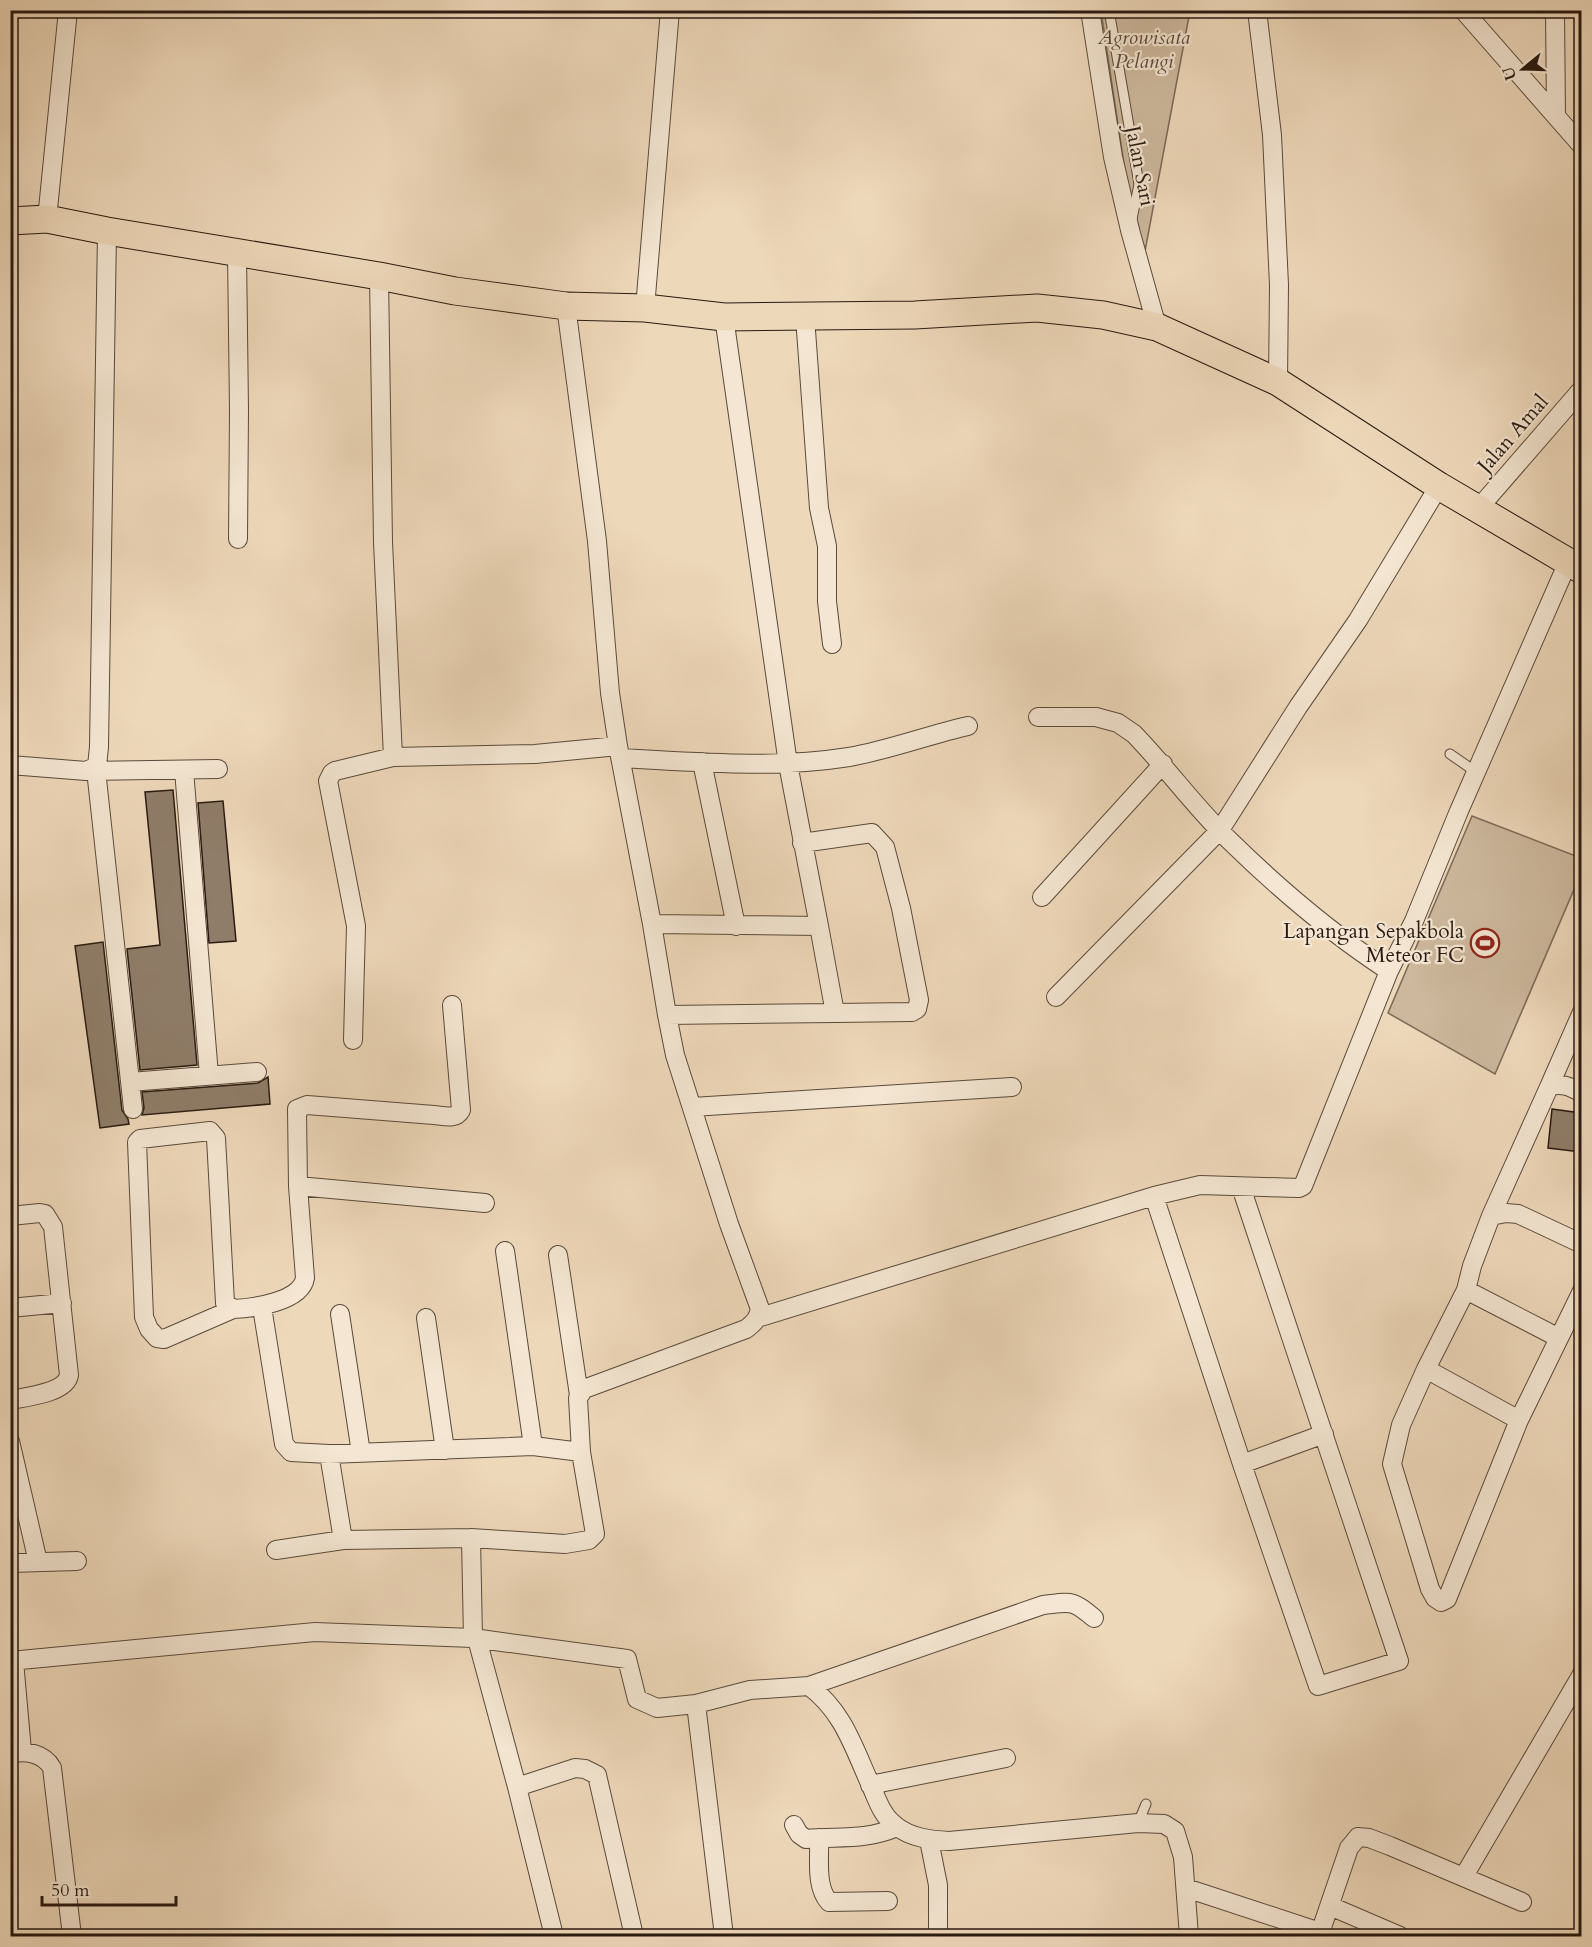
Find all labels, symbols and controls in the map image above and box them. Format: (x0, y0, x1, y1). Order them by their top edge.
park label: Agrowisata Pelangi (1097, 23, 1190, 76)
north arrow (1493, 39, 1553, 99)
text: U (1497, 64, 1522, 83)
street label: Jalan Sari (1117, 120, 1162, 209)
street label: Jalan Amal (1469, 389, 1555, 482)
place label: Lapangan Sepakbola Meteor FC (1283, 917, 1464, 970)
sports icon: Lapangan Sepakbola Meteor FC (1469, 927, 1501, 959)
scale bar (42, 1869, 176, 1907)
text: 50 m (51, 1878, 90, 1903)

